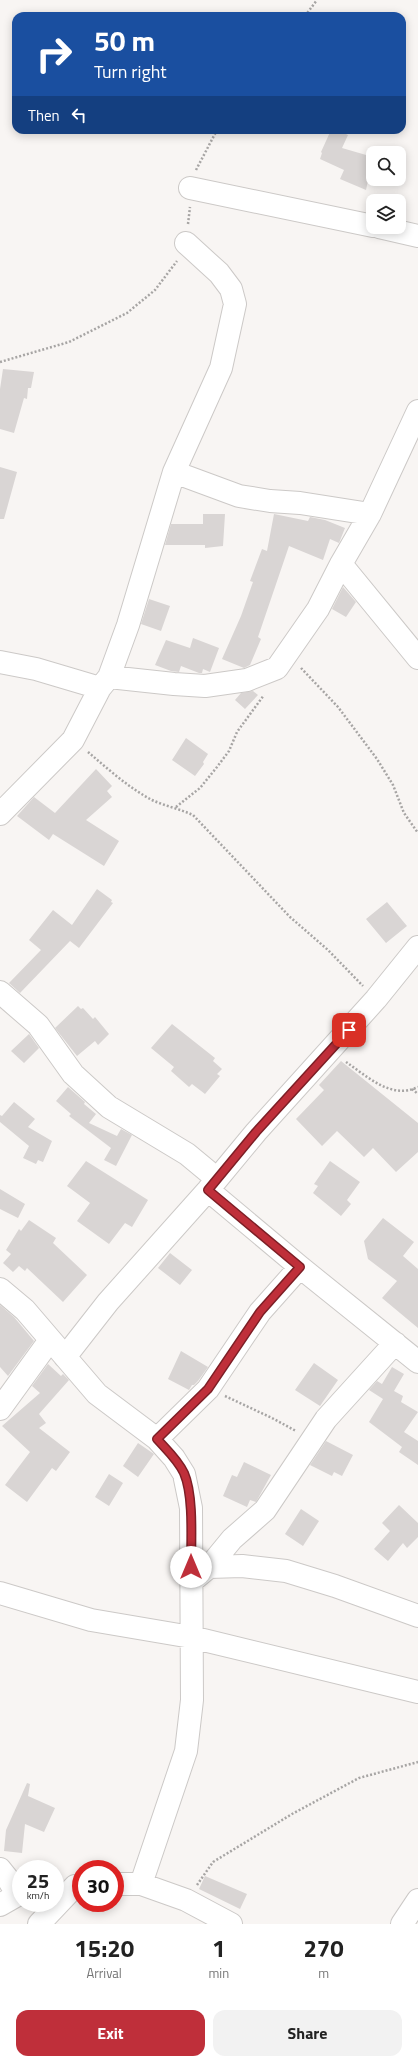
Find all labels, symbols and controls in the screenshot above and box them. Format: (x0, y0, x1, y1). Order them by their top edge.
text: 50 m (94, 19, 155, 62)
icon: right (28, 28, 80, 80)
text: Turn right (94, 58, 167, 85)
text: Then (28, 104, 60, 127)
icon: left (68, 104, 90, 126)
map controls (366, 146, 406, 234)
button: search (366, 146, 406, 186)
button: layers (366, 194, 406, 234)
pin (332, 1013, 366, 1047)
icon: arrive (338, 1019, 360, 1041)
position arrow (170, 1546, 212, 1588)
speed limit sign: 30 (72, 1860, 124, 1912)
text: 25 (27, 1865, 49, 1896)
text: km/h (27, 1888, 49, 1903)
text: 15:20 (74, 1930, 134, 1966)
text: 1 (212, 1930, 226, 1966)
text: 270 (303, 1930, 344, 1966)
text: Arrival (87, 1963, 122, 1983)
text: min (208, 1963, 229, 1983)
text: m (318, 1963, 329, 1983)
button: Exit (16, 2010, 205, 2056)
button: Share (213, 2010, 402, 2056)

